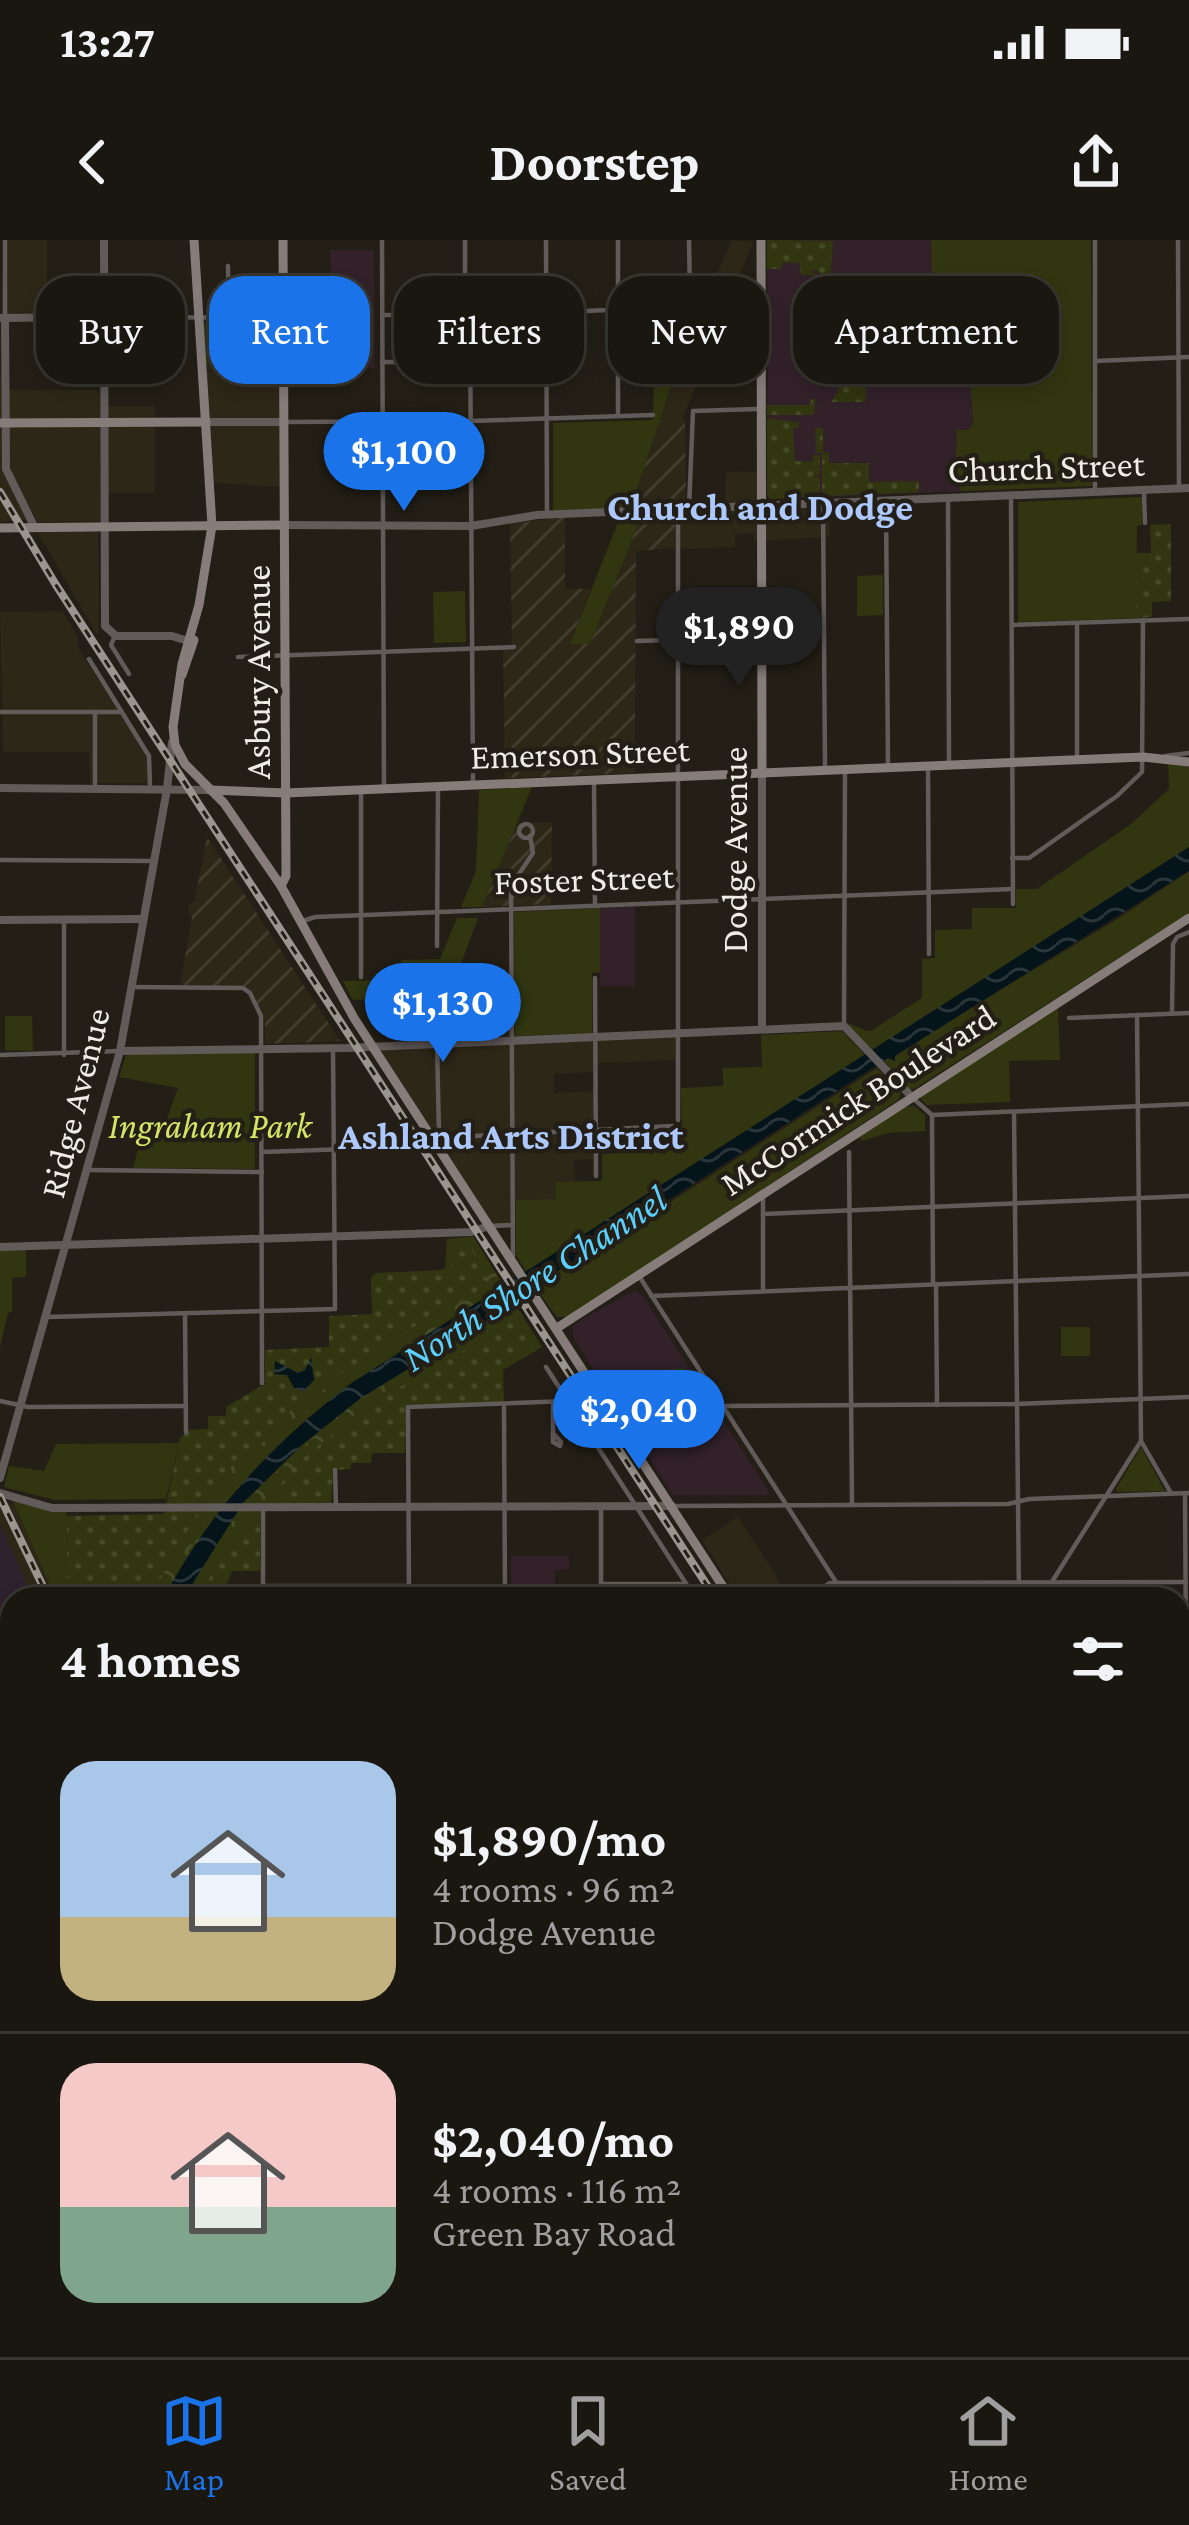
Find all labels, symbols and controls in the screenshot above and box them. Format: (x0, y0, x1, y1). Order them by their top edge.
text: 13:27 (60, 17, 155, 67)
icon: back (60, 129, 126, 195)
icon: share (1063, 129, 1129, 195)
text: Doorstep (489, 132, 700, 192)
chip: Buy (36, 276, 185, 384)
chip: Rent (209, 276, 370, 384)
chip: Filters (394, 276, 584, 384)
chip: New (608, 276, 769, 384)
chip: Apartment (793, 276, 1059, 384)
pin: $1,100 (306, 412, 502, 514)
text: $1,100 (351, 429, 457, 472)
street label: Church Street (947, 444, 1146, 490)
district label: Church and Dodge (607, 485, 913, 528)
street label: Asbury Avenue (238, 565, 278, 779)
pin: $1,890 (641, 587, 837, 689)
text: $1,890 (683, 604, 795, 647)
street label: Emerson Street (470, 729, 691, 777)
street label: Dodge Avenue (715, 747, 755, 953)
street label: Foster Street (493, 856, 676, 902)
pin: $1,130 (345, 963, 541, 1065)
text: $1,130 (392, 980, 494, 1023)
street label: McCormick Boulevard (713, 996, 1003, 1204)
street label: Ridge Avenue (32, 1004, 118, 1202)
park label: Ingraham Park (108, 1106, 313, 1146)
district label: Ashland Arts District (337, 1114, 685, 1157)
water label: North Shore Channel (394, 1176, 675, 1379)
pin: $2,040 (541, 1370, 737, 1472)
text: $2,040 (580, 1387, 698, 1430)
icon: filters (1065, 1626, 1131, 1692)
text: 4 homes (60, 1631, 241, 1688)
icon: home (156, 1809, 300, 1953)
text: $1,890/mo (432, 1810, 666, 1867)
text: 4 rooms · 96 m² (432, 1867, 675, 1910)
text: Dodge Avenue (432, 1910, 656, 1953)
icon: home (156, 2111, 300, 2255)
text: $2,040/mo (432, 2111, 674, 2168)
text: 4 rooms · 116 m² (432, 2168, 681, 2211)
text: Green Bay Road (432, 2211, 676, 2254)
tab: Map (161, 2388, 227, 2497)
tab: Saved (549, 2388, 627, 2497)
tab: Home (949, 2388, 1028, 2497)

